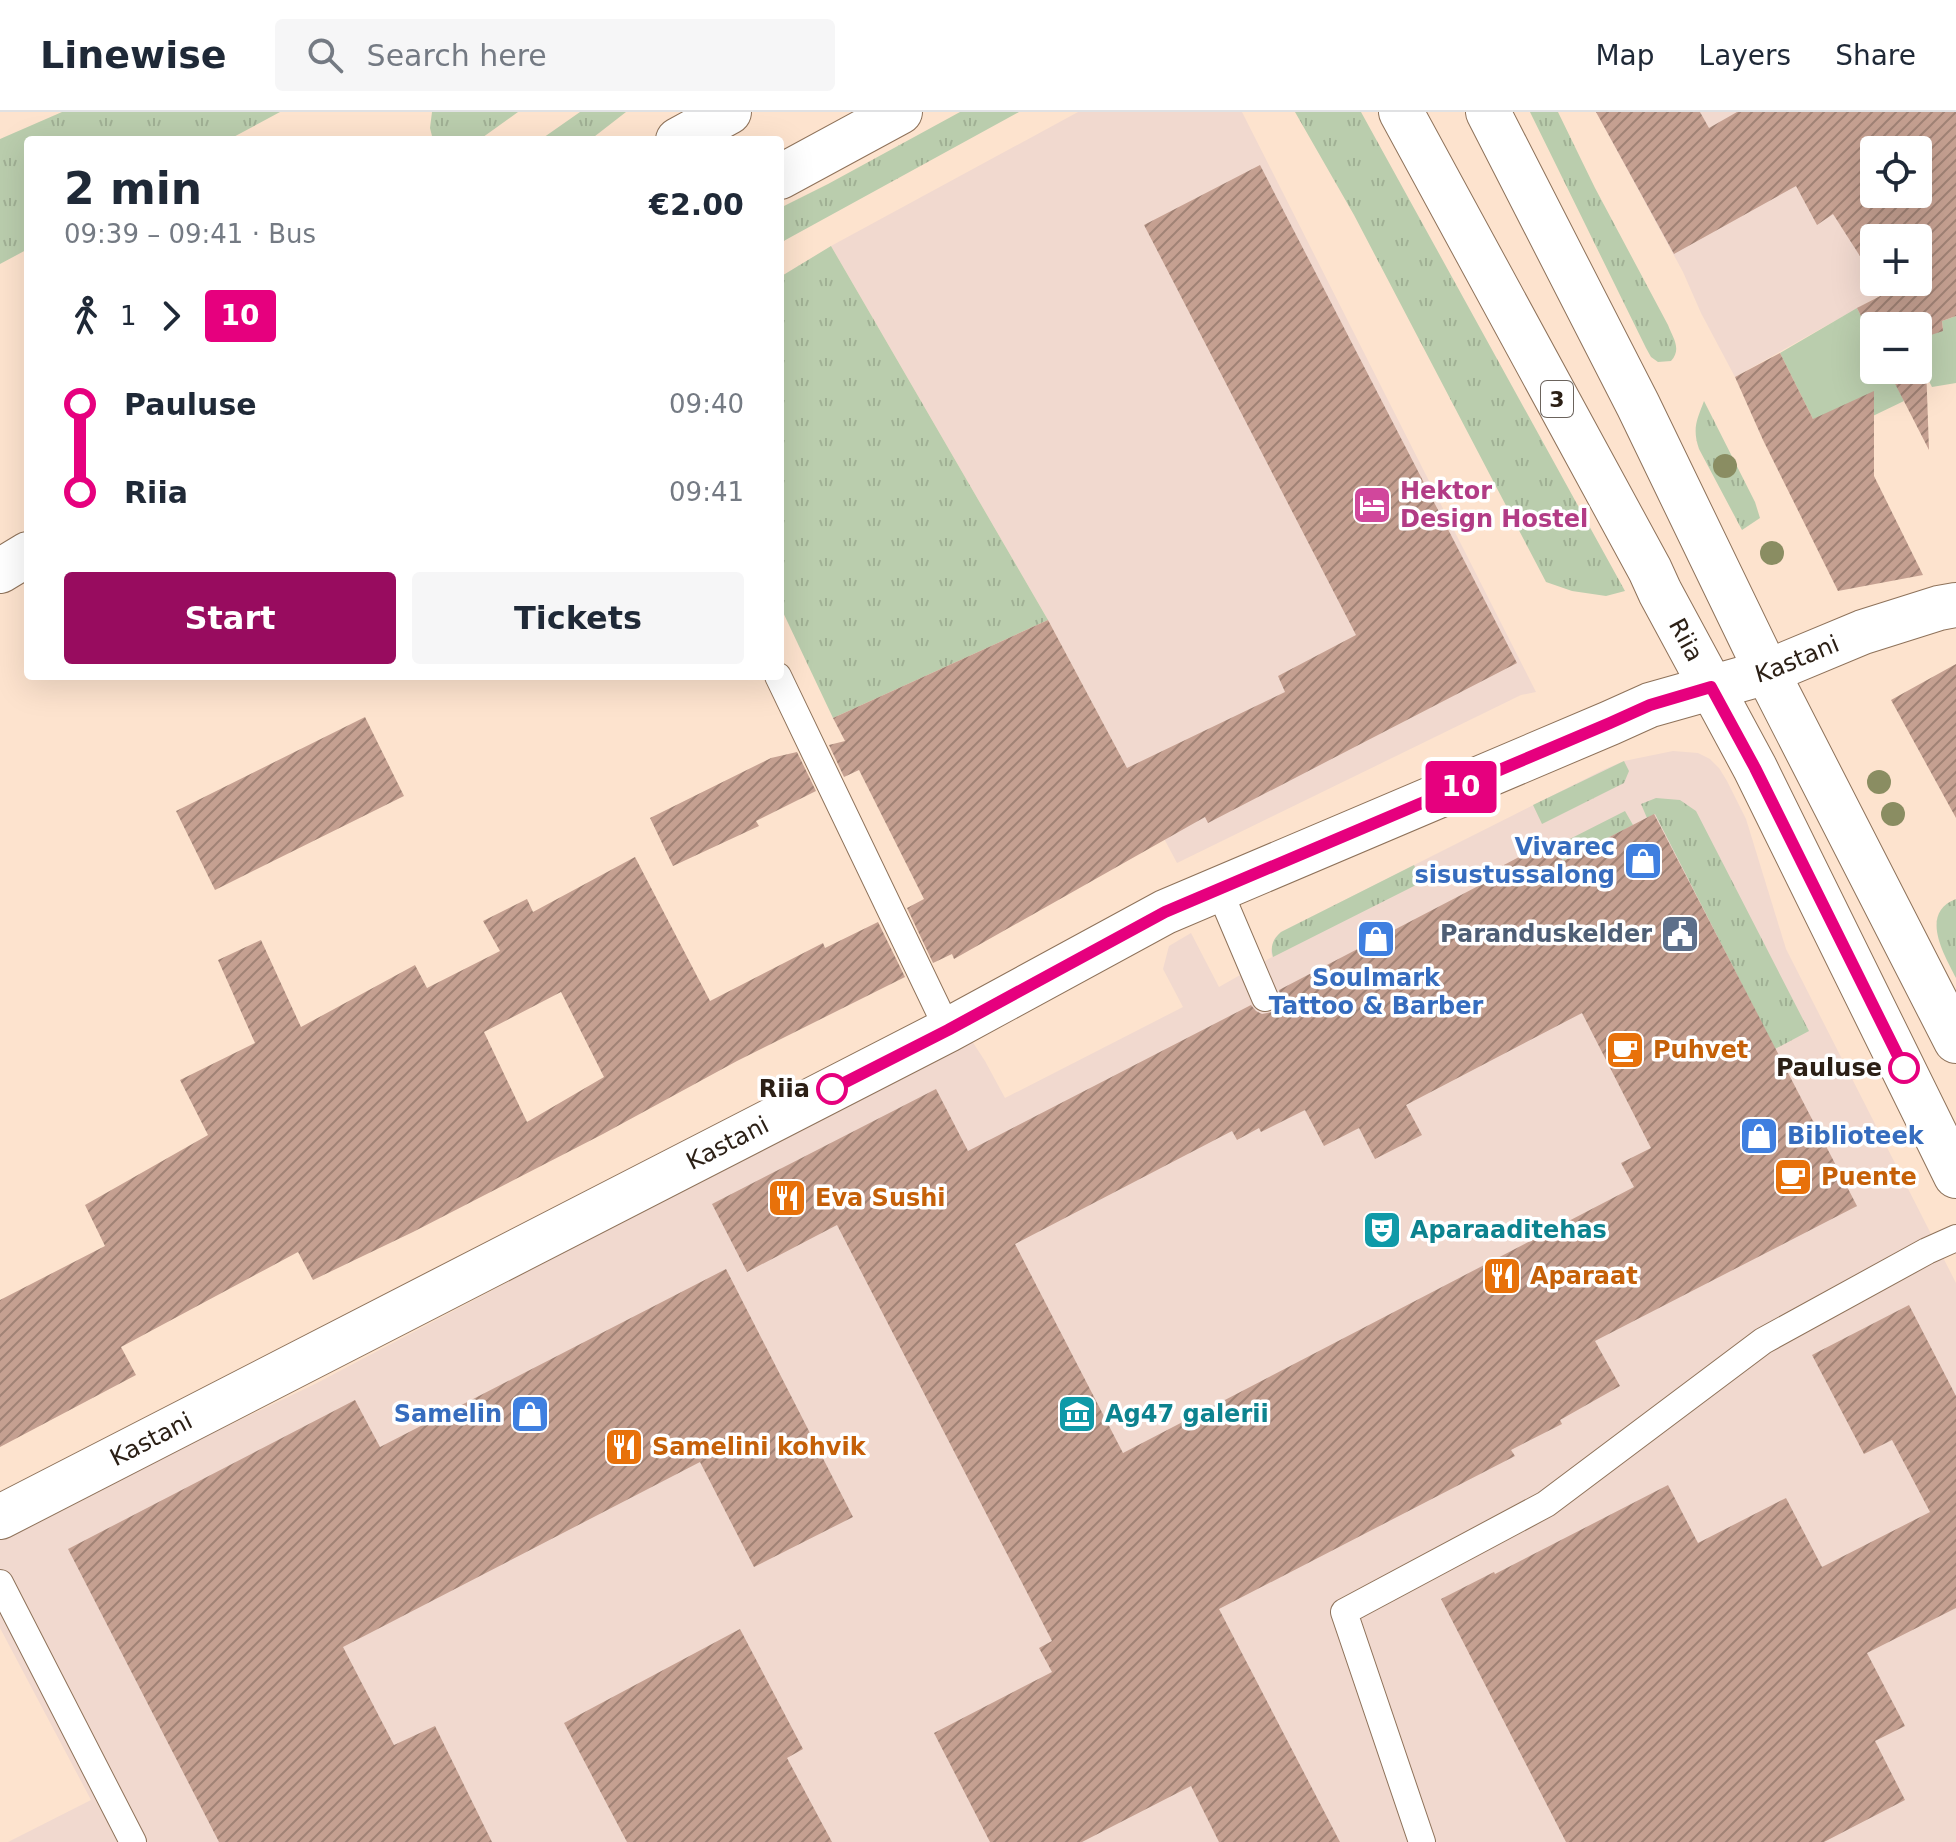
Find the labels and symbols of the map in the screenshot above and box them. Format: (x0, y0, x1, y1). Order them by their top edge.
road number: 3 (1541, 381, 1573, 417)
place label: Hektor Design Hostel (1400, 477, 1588, 533)
hotel icon: Hektor Design Hostel (1351, 484, 1393, 526)
street label: Riia (1663, 614, 1709, 666)
street label: Kastani (1752, 630, 1843, 689)
line badge: 10 (1425, 761, 1497, 813)
place label: Vivarec sisustussalong (1415, 833, 1615, 889)
shop icon: Vivarec sisustussalong (1622, 840, 1664, 882)
public building icon: Paranduskelder (1659, 913, 1701, 955)
shop icon: Soulmark Tattoo & Barber (1355, 918, 1397, 960)
place label: Paranduskelder (1440, 920, 1652, 948)
place label: Soulmark Tattoo & Barber (1269, 964, 1483, 1020)
cafe icon: Puhvet (1604, 1029, 1646, 1071)
place label: Puhvet (1653, 1036, 1748, 1064)
marker: Pauluse (1889, 1053, 1919, 1083)
place label: Pauluse (1776, 1054, 1882, 1082)
marker: Riia (817, 1074, 847, 1104)
place label: Riia (759, 1075, 810, 1103)
street label: Kastani (682, 1111, 773, 1176)
shop icon: Biblioteek (1738, 1115, 1780, 1157)
place label: Biblioteek (1787, 1122, 1925, 1150)
cafe icon: Puente (1772, 1156, 1814, 1198)
place label: Puente (1821, 1163, 1917, 1191)
restaurant icon: Eva Sushi (766, 1177, 808, 1219)
place label: Eva Sushi (815, 1184, 946, 1212)
theatre icon: Aparaaditehas (1361, 1209, 1403, 1251)
place label: Aparaaditehas (1410, 1216, 1607, 1244)
restaurant icon: Aparaat (1481, 1255, 1523, 1297)
place label: Aparaat (1530, 1262, 1638, 1290)
shop icon: Samelin (509, 1393, 551, 1435)
museum icon: Ag47 galerii (1056, 1393, 1098, 1435)
place label: Samelin (394, 1400, 502, 1428)
place label: Ag47 galerii (1105, 1400, 1269, 1428)
street label: Kastani (105, 1407, 197, 1472)
restaurant icon: Samelini kohvik (603, 1426, 645, 1468)
place label: Samelini kohvik (652, 1433, 867, 1461)

